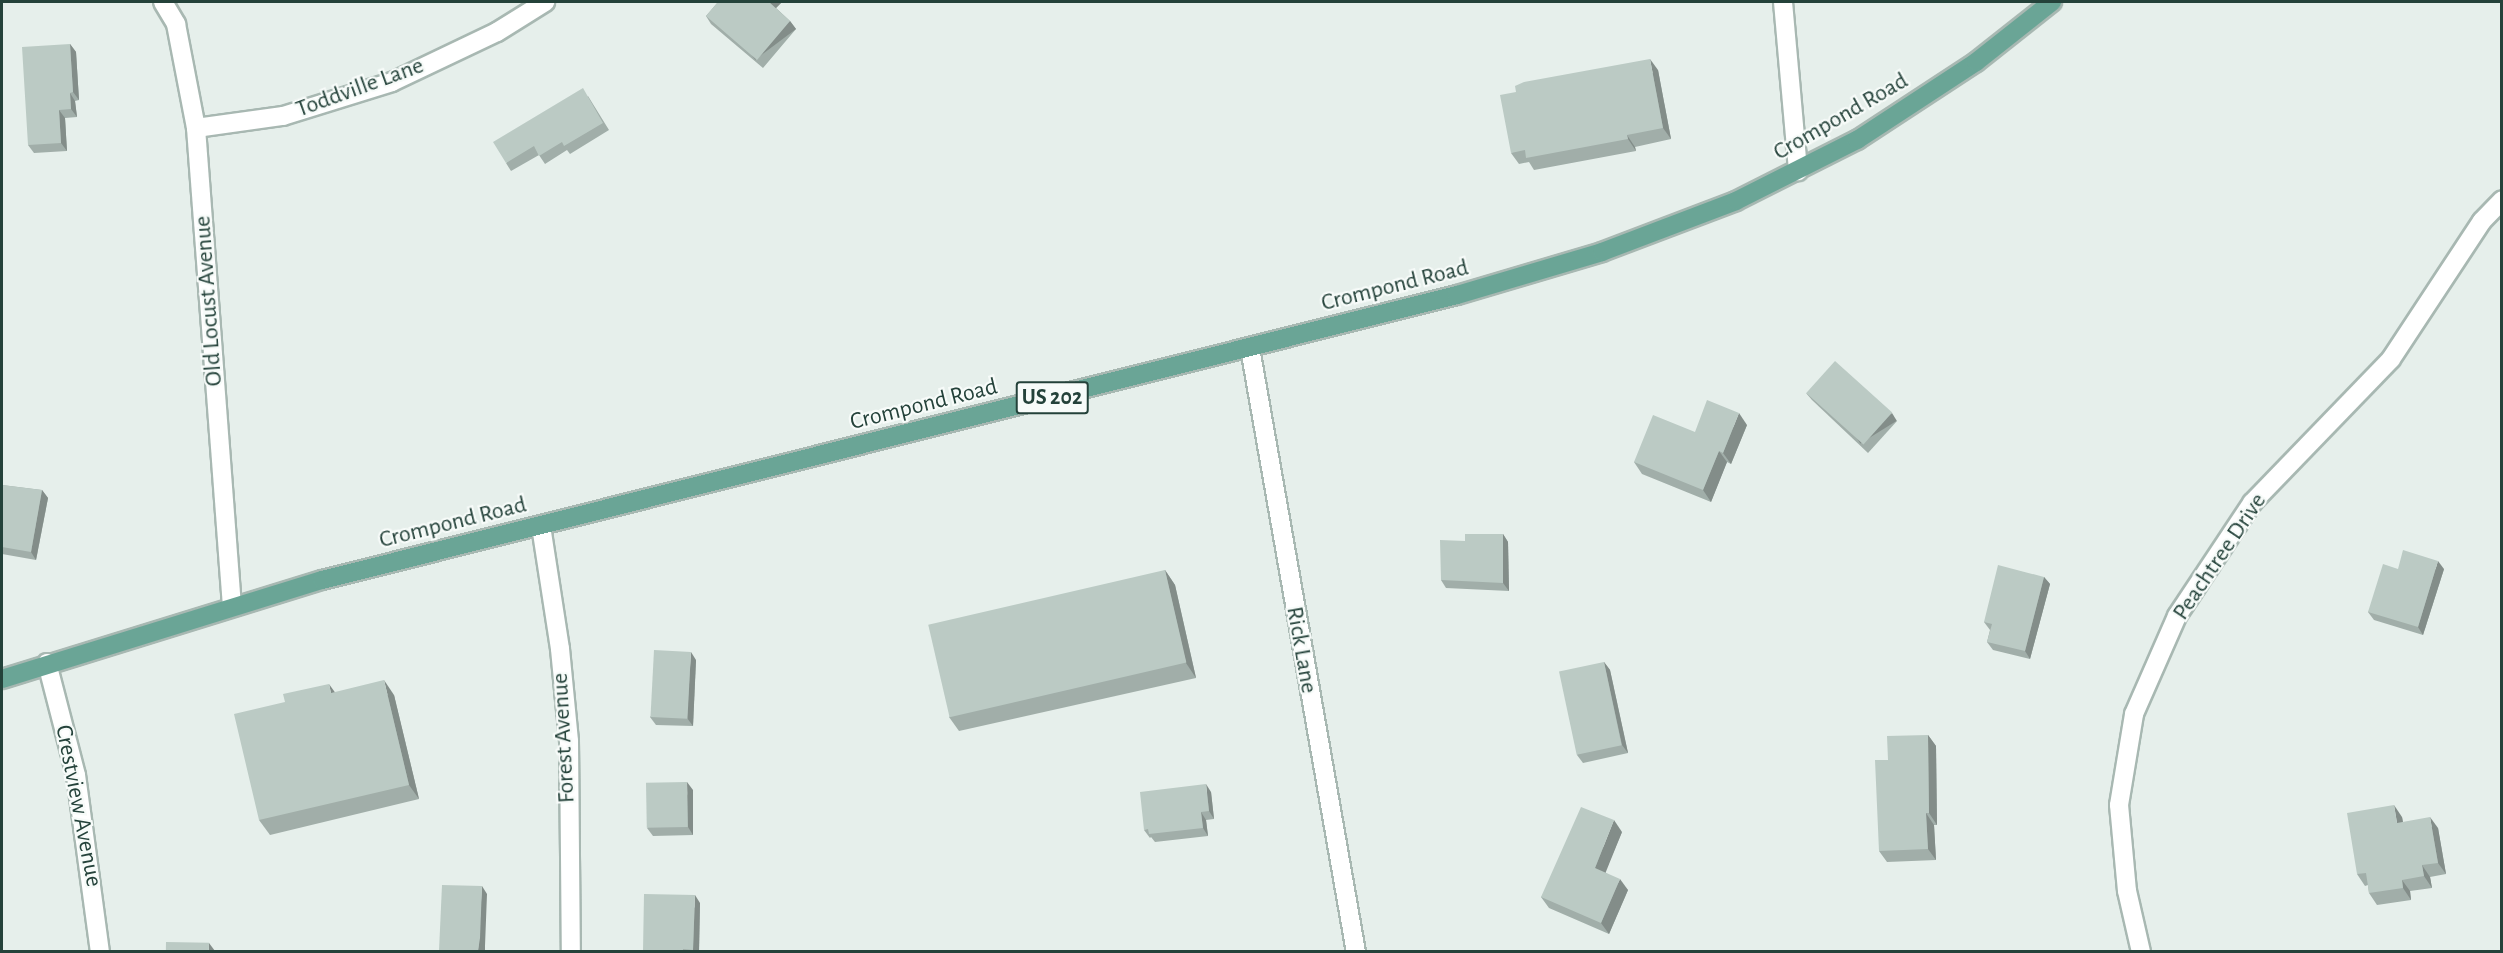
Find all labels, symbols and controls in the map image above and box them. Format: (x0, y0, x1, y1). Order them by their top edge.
street label: Toddville Lane (292, 52, 428, 124)
street label: Crompond Road (1769, 67, 1913, 167)
street label: Old Locust Avenue (189, 215, 229, 387)
street label: Crompond Road (1318, 254, 1472, 318)
street label: Crompond Road (847, 373, 1001, 437)
road number: US 202 (1014, 379, 1090, 417)
street label: Peachtree Drive (2167, 488, 2273, 626)
street label: Crompond Road (376, 491, 530, 555)
street label: Rick Lane (1279, 604, 1323, 696)
street label: Forest Avenue (546, 672, 582, 804)
street label: Crestview Avenue (48, 723, 108, 889)

